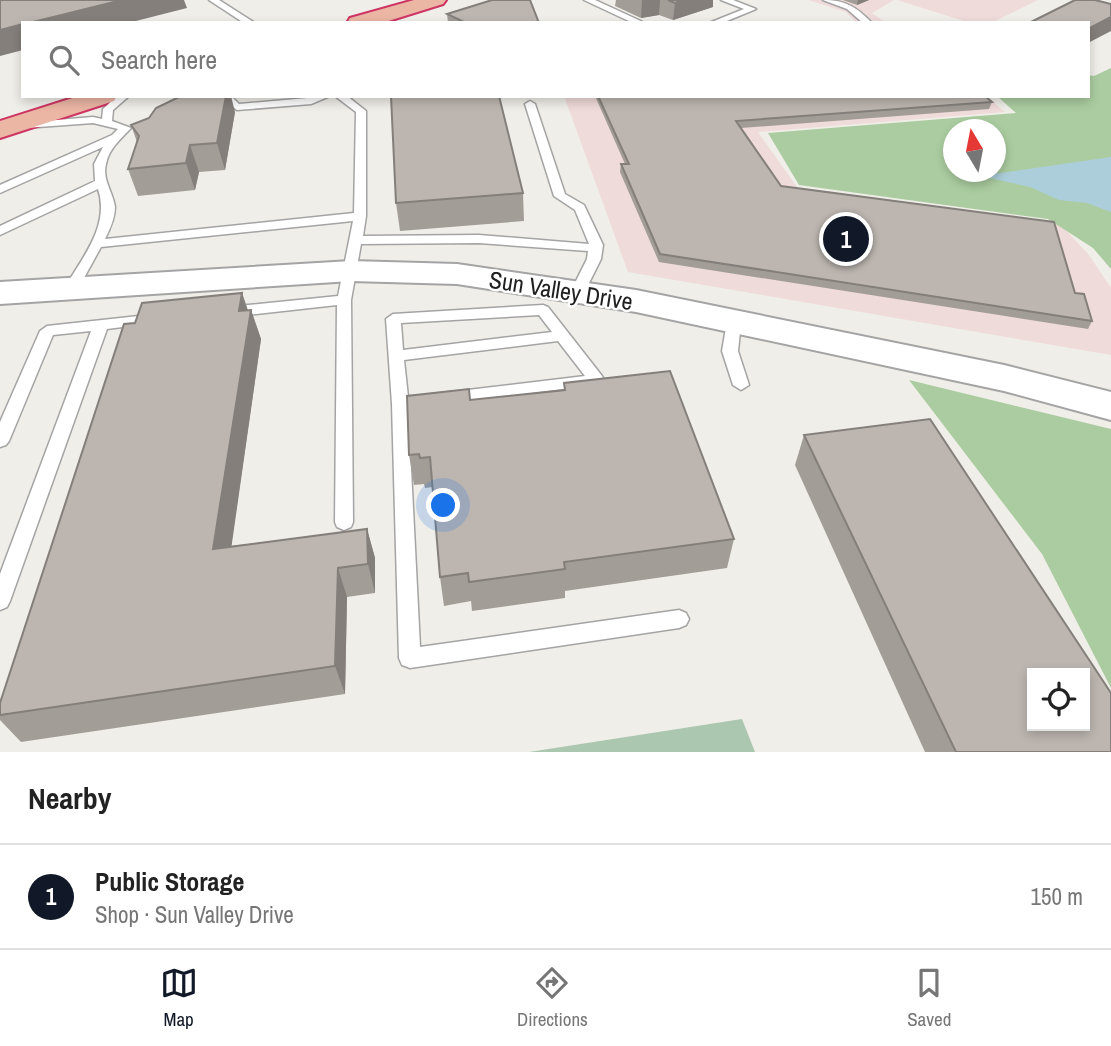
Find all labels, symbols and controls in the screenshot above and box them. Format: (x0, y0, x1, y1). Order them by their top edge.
search box (21, 21, 1090, 98)
icon: search (45, 41, 83, 79)
text: Search here (101, 42, 217, 77)
north arrow (943, 119, 1006, 182)
pin: 1 (823, 213, 869, 265)
street label: Sun Valley Drive (487, 263, 635, 317)
your location (426, 488, 460, 522)
map controls (1027, 668, 1090, 731)
button: locate (1027, 668, 1090, 731)
text: Nearby (28, 778, 111, 818)
text: Public Storage (95, 864, 244, 899)
text: 1 (46, 881, 56, 912)
text: 150 m (1031, 881, 1083, 912)
text: Shop · Sun Valley Drive (95, 899, 294, 930)
tab: Map (160, 964, 198, 1032)
tab: Directions (517, 964, 588, 1032)
tab: Saved (907, 964, 951, 1032)

